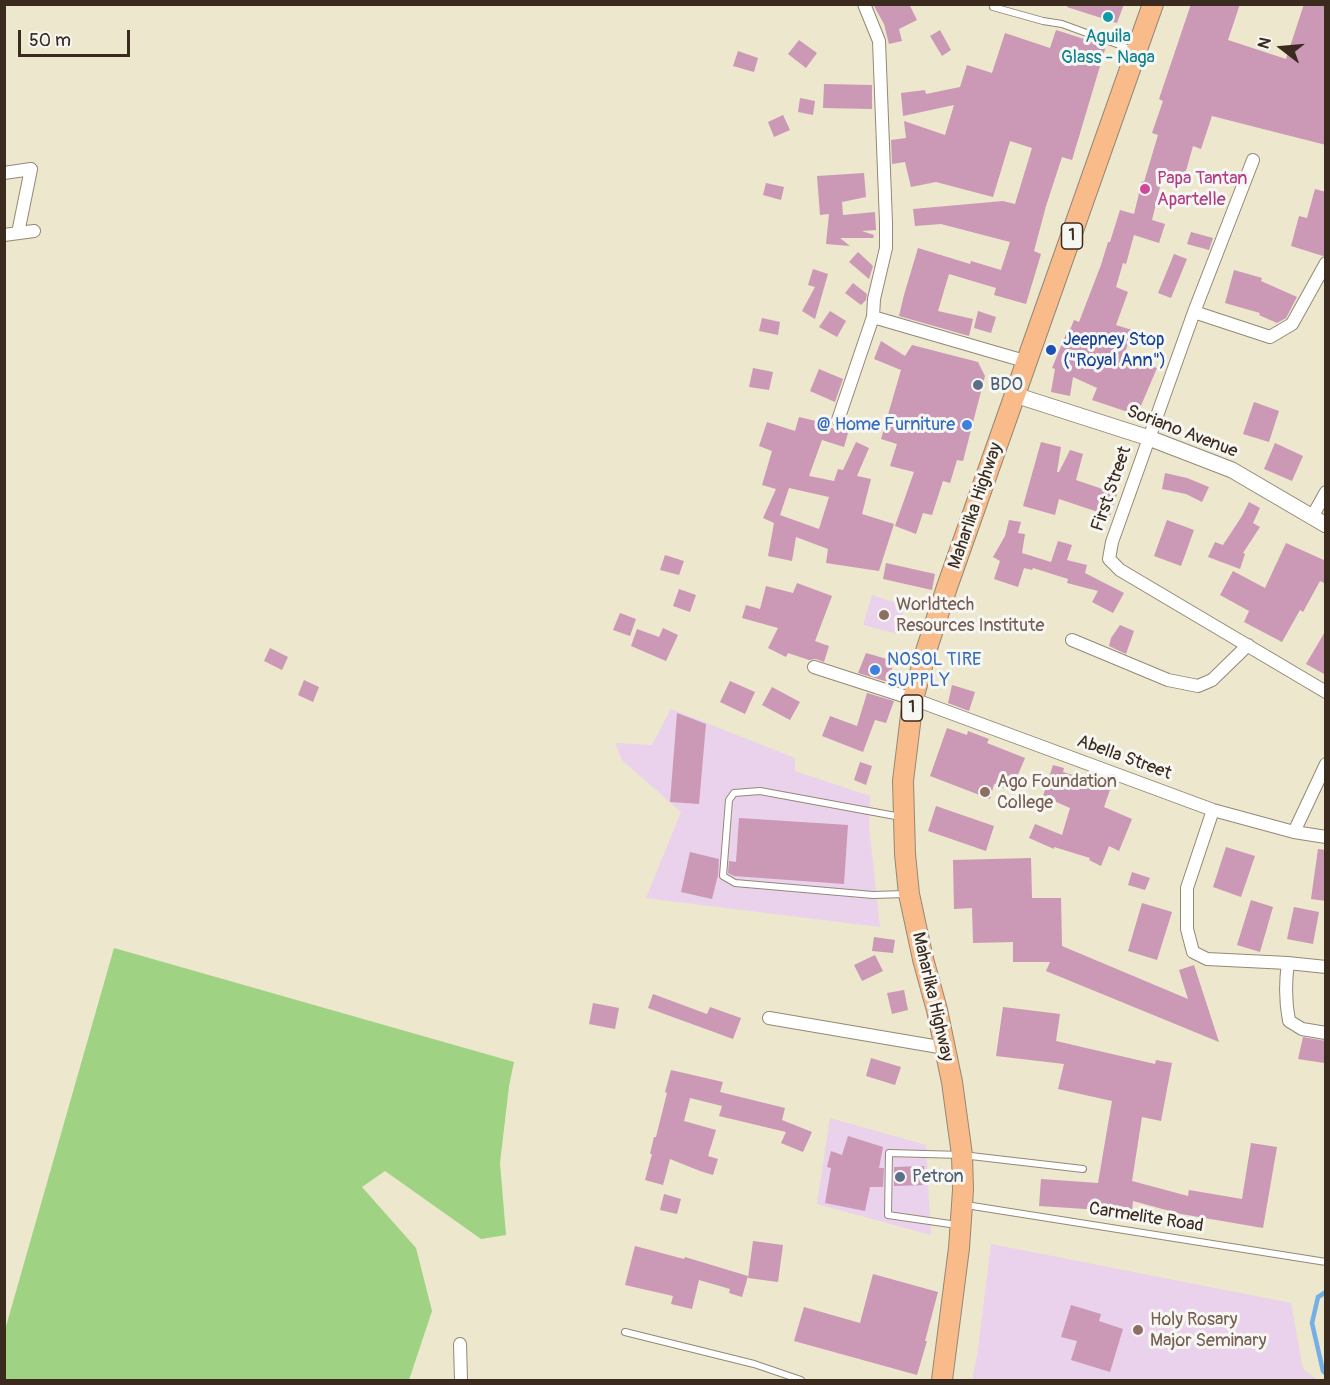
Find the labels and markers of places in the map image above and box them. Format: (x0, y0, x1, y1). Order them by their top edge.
marker: Aguila Glass - Naga (1101, 10, 1115, 24)
place label: Aguila Glass - Naga (1061, 26, 1155, 68)
place label: Papa Tantan Apartelle (1157, 168, 1247, 210)
marker: Papa Tantan Apartelle (1138, 182, 1152, 196)
place label: Jeepney Stop ("Royal Ann") (1063, 329, 1166, 372)
marker: Jeepney Stop ("Royal Ann") (1044, 343, 1058, 357)
place label: BDO (990, 374, 1023, 396)
marker: BDO (971, 378, 985, 392)
place label: @ Home Furniture (817, 414, 955, 436)
marker: @ Home Furniture (960, 418, 974, 432)
place label: Worldtech Resources Institute (896, 594, 1044, 636)
marker: Worldtech Resources Institute (877, 608, 891, 622)
place label: NOSOL TIRE SUPPLY (887, 649, 981, 692)
marker: NOSOL TIRE SUPPLY (868, 663, 882, 677)
place label: Ago Foundation College (997, 771, 1117, 814)
marker: Ago Foundation College (978, 785, 992, 799)
place label: Petron (912, 1166, 964, 1188)
marker: Petron (893, 1170, 907, 1184)
place label: Holy Rosary Major Seminary (1150, 1309, 1266, 1352)
marker: Holy Rosary Major Seminary (1131, 1323, 1145, 1337)

